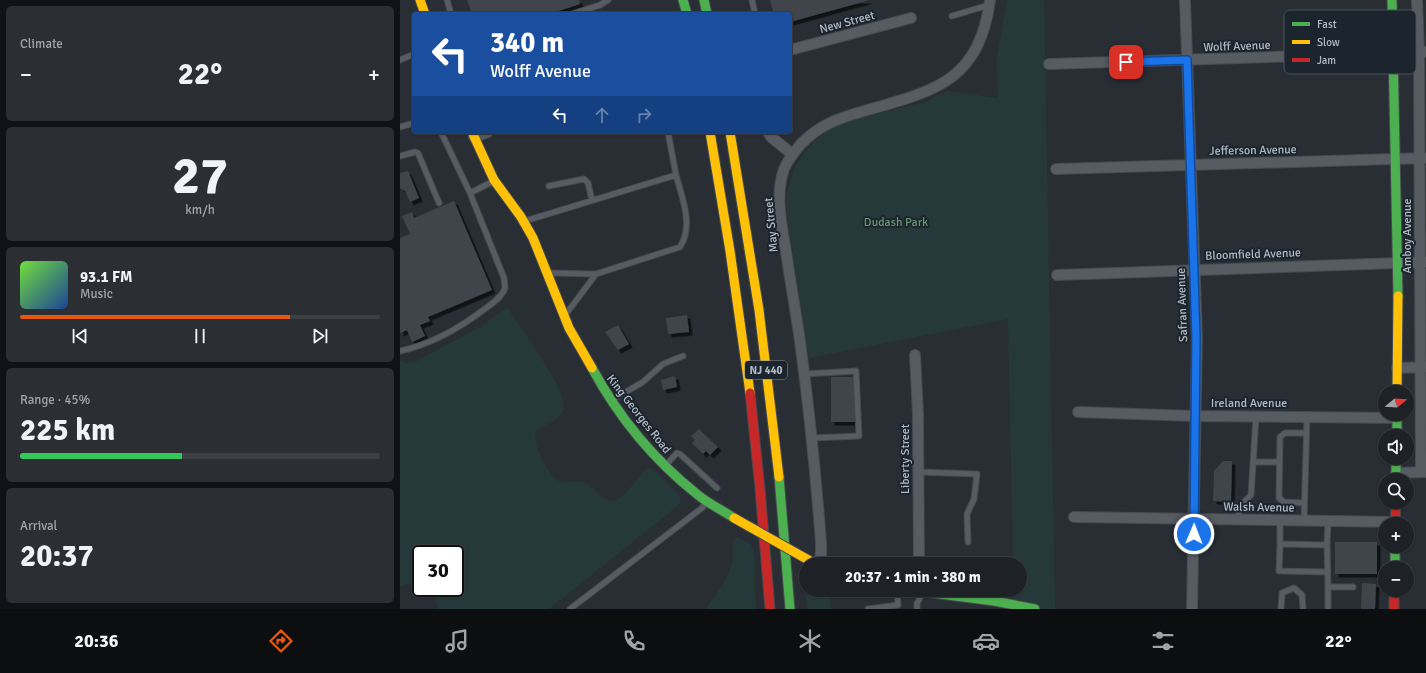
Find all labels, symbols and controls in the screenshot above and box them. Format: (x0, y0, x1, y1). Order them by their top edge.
street label: New Street (818, 8, 876, 37)
legend (1284, 10, 1416, 74)
text: Fast (1317, 18, 1337, 31)
text: 340 m (490, 26, 564, 60)
icon: left (424, 28, 476, 80)
text: Climate (20, 36, 63, 52)
text: Slow (1317, 36, 1340, 49)
street label: Wolff Avenue (1203, 38, 1271, 55)
pin (1109, 45, 1143, 79)
icon: arrive (1115, 51, 1137, 73)
text: Jam (1317, 54, 1336, 67)
text: 22° (178, 56, 222, 93)
text: Wolff Avenue (490, 60, 591, 82)
text: − (20, 61, 32, 88)
text: + (368, 61, 380, 88)
icon: left (549, 104, 571, 126)
icon: ahead (591, 104, 613, 126)
icon: right (633, 104, 655, 126)
street label: Jefferson Avenue (1209, 142, 1297, 159)
text: 27 (172, 144, 228, 208)
street label: May Street (761, 197, 782, 253)
street label: Amboy Avenue (1400, 198, 1415, 274)
text: km/h (185, 202, 215, 218)
park label: Dudash Park (864, 215, 928, 230)
street label: Bloomfield Avenue (1205, 245, 1301, 264)
text: 93.1 FM (80, 268, 132, 286)
street label: Safran Avenue (1174, 268, 1191, 342)
text: Music (80, 286, 113, 302)
icon: previous (69, 325, 91, 347)
icon: pause (189, 325, 211, 347)
icon: next (309, 325, 331, 347)
road number: NJ 440 (745, 361, 787, 379)
street label: King Georges Road (603, 372, 674, 457)
north arrow (1378, 385, 1414, 421)
map controls (1378, 385, 1414, 597)
text: Range · 45% (20, 392, 90, 408)
street label: Ireland Avenue (1211, 396, 1287, 411)
text: 225 km (20, 412, 115, 449)
street label: Liberty Street (898, 424, 913, 494)
button: sound (1378, 429, 1414, 465)
button: search (1378, 473, 1414, 509)
street label: Walsh Avenue (1223, 499, 1295, 516)
position arrow (1173, 513, 1215, 555)
button: + (1378, 517, 1414, 553)
text: Arrival (20, 518, 57, 534)
text: 20:37 (20, 538, 94, 575)
speed limit sign: 30 (412, 545, 464, 597)
button: − (1378, 561, 1414, 597)
text: 20:37 · 1 min · 380 m (845, 568, 981, 586)
icon: directions (267, 627, 295, 655)
icon: music (443, 627, 471, 655)
icon: phone (620, 627, 648, 655)
icon: climate (796, 627, 824, 655)
icon: car (972, 627, 1000, 655)
icon: filters (1149, 627, 1177, 655)
text: 20:36 (74, 630, 118, 652)
text: 22° (1325, 630, 1352, 652)

